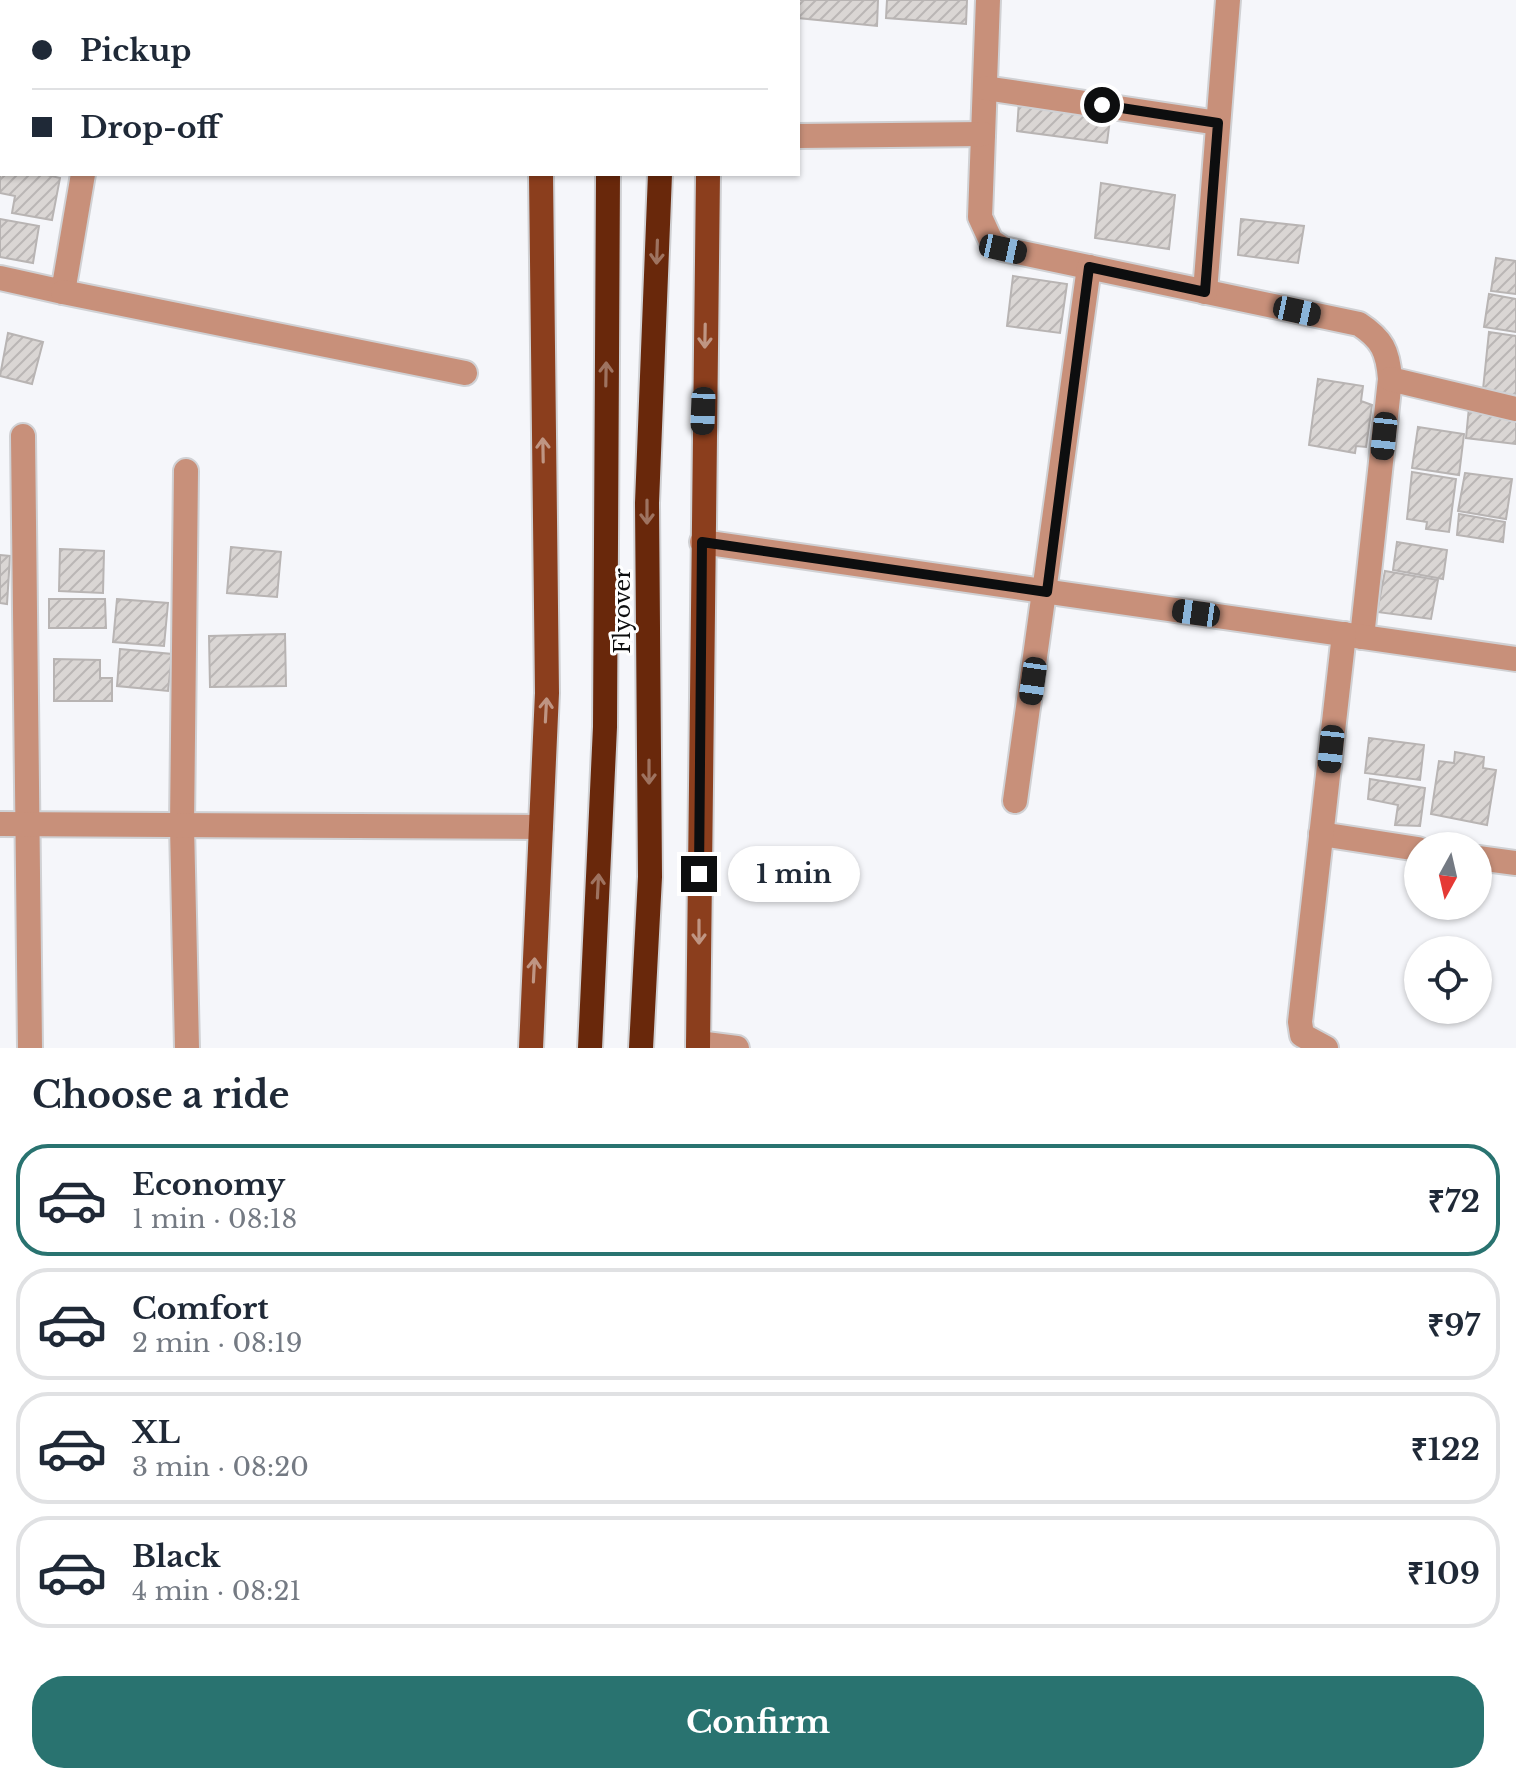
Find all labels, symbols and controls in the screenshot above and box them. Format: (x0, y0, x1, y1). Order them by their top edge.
text: Pickup (80, 32, 191, 69)
route start (1084, 87, 1120, 123)
text: Drop-off (80, 109, 220, 146)
car (977, 232, 1029, 266)
one-way arrow (649, 238, 664, 265)
car (1271, 294, 1323, 328)
one-way arrow (697, 322, 713, 349)
one-way arrow (598, 361, 614, 388)
car (690, 387, 716, 435)
car (1370, 411, 1398, 461)
one-way arrow (535, 437, 551, 464)
one-way arrow (639, 498, 655, 525)
street label: Flyover (609, 568, 636, 654)
car (1171, 598, 1221, 628)
car (1018, 656, 1048, 706)
one-way arrow (539, 697, 554, 724)
car (1317, 724, 1345, 774)
one-way arrow (641, 758, 657, 785)
north arrow (1404, 832, 1492, 920)
map controls (1404, 832, 1492, 1024)
callout: 1 min (727, 846, 859, 902)
route end (681, 856, 717, 892)
text: 1 min (756, 858, 832, 890)
one-way arrow (590, 873, 605, 900)
one-way arrow (691, 918, 707, 945)
button: locate (1404, 936, 1492, 1024)
one-way arrow (527, 957, 542, 984)
text: Choose a ride (32, 1073, 289, 1118)
icon: car (36, 1164, 108, 1236)
text: Economy (132, 1166, 285, 1203)
text: ₹72 (1428, 1183, 1480, 1220)
text: 1 min · 08:18 (132, 1203, 297, 1235)
icon: car (36, 1288, 108, 1360)
text: Comfort (132, 1290, 269, 1327)
text: ₹97 (1427, 1307, 1480, 1344)
text: 2 min · 08:19 (132, 1327, 303, 1359)
icon: car (36, 1412, 108, 1484)
text: XL (132, 1414, 180, 1451)
text: ₹122 (1411, 1431, 1480, 1468)
text: 3 min · 08:20 (132, 1451, 309, 1483)
icon: car (36, 1536, 108, 1608)
text: Black (132, 1538, 220, 1575)
text: ₹109 (1407, 1555, 1480, 1592)
text: 4 min · 08:21 (132, 1575, 301, 1607)
button: Confirm (32, 1676, 1484, 1768)

